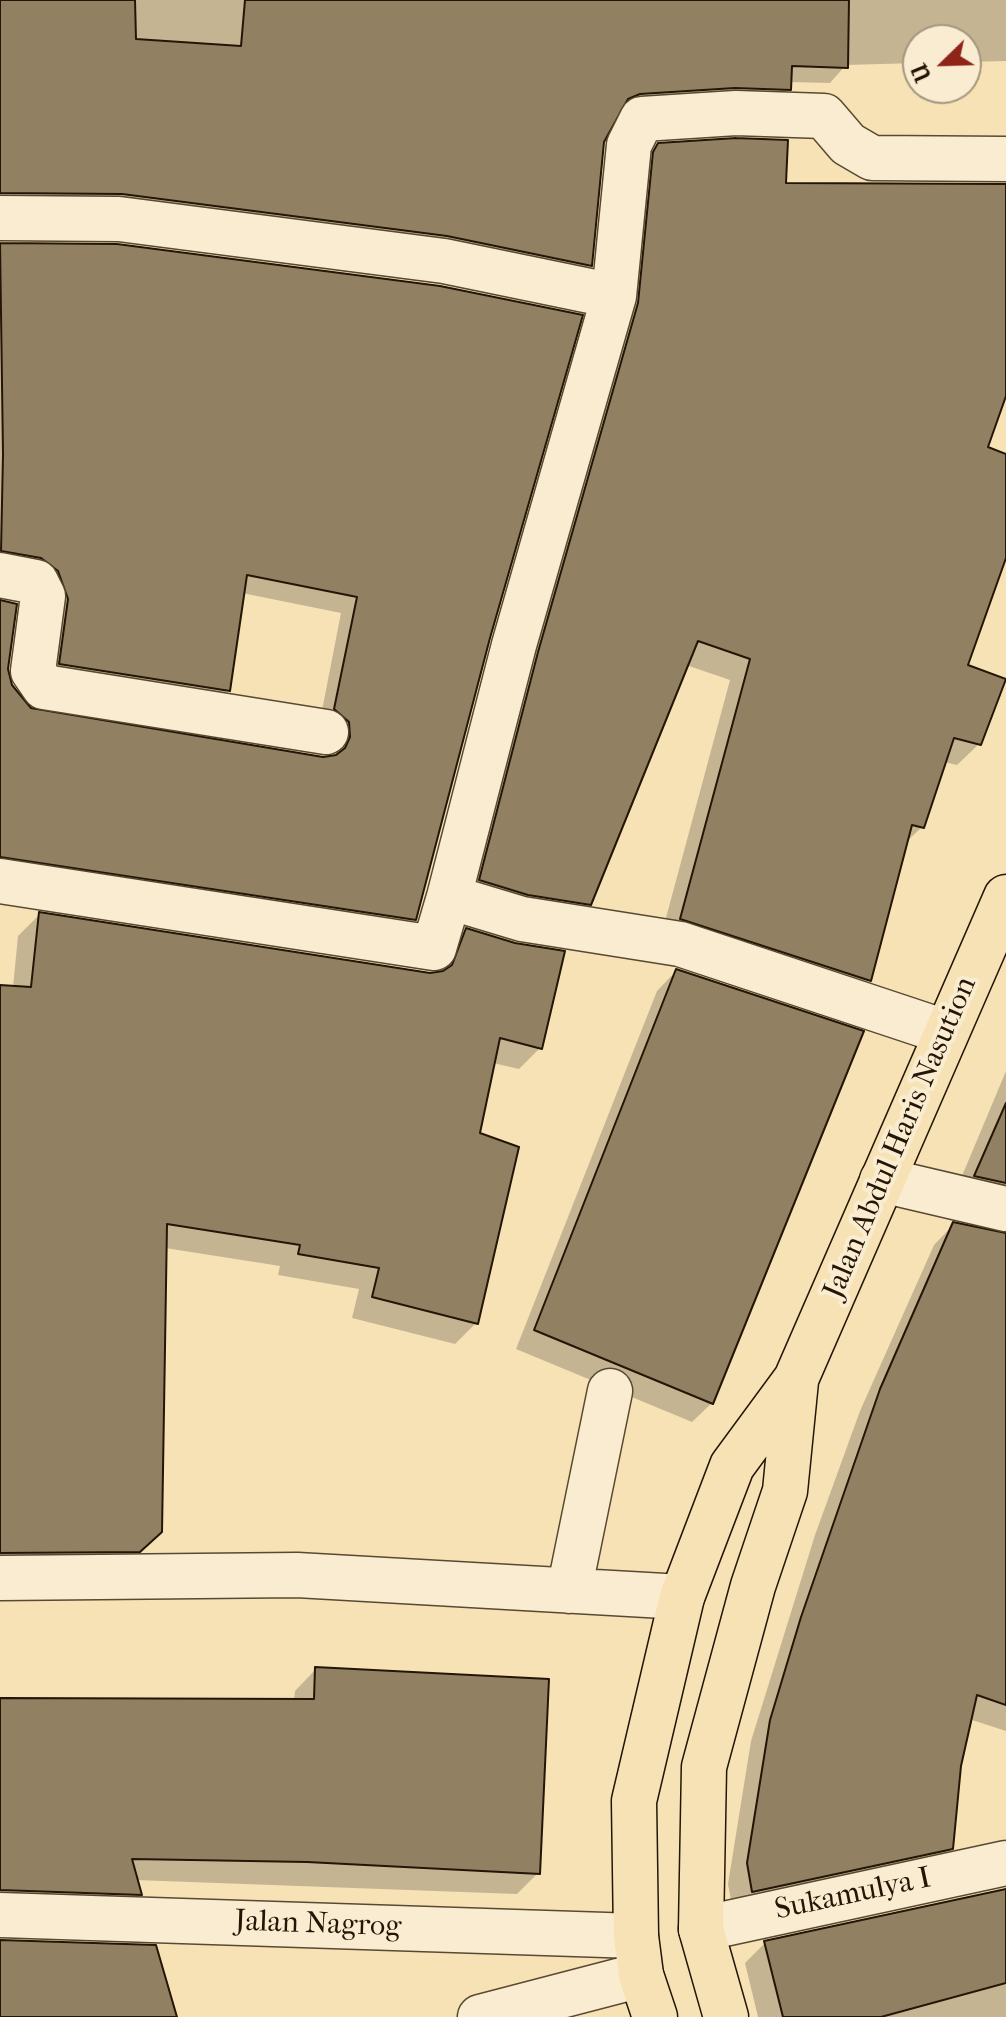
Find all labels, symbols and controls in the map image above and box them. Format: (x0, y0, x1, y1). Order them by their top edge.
north arrow (902, 24, 982, 104)
text: U (906, 60, 937, 86)
street label: Jalan Abdul Haris Nasution (817, 972, 985, 1304)
street label: Sukamulya I (772, 1861, 934, 1929)
street label: Jalan Nagrog (234, 1904, 402, 1946)

